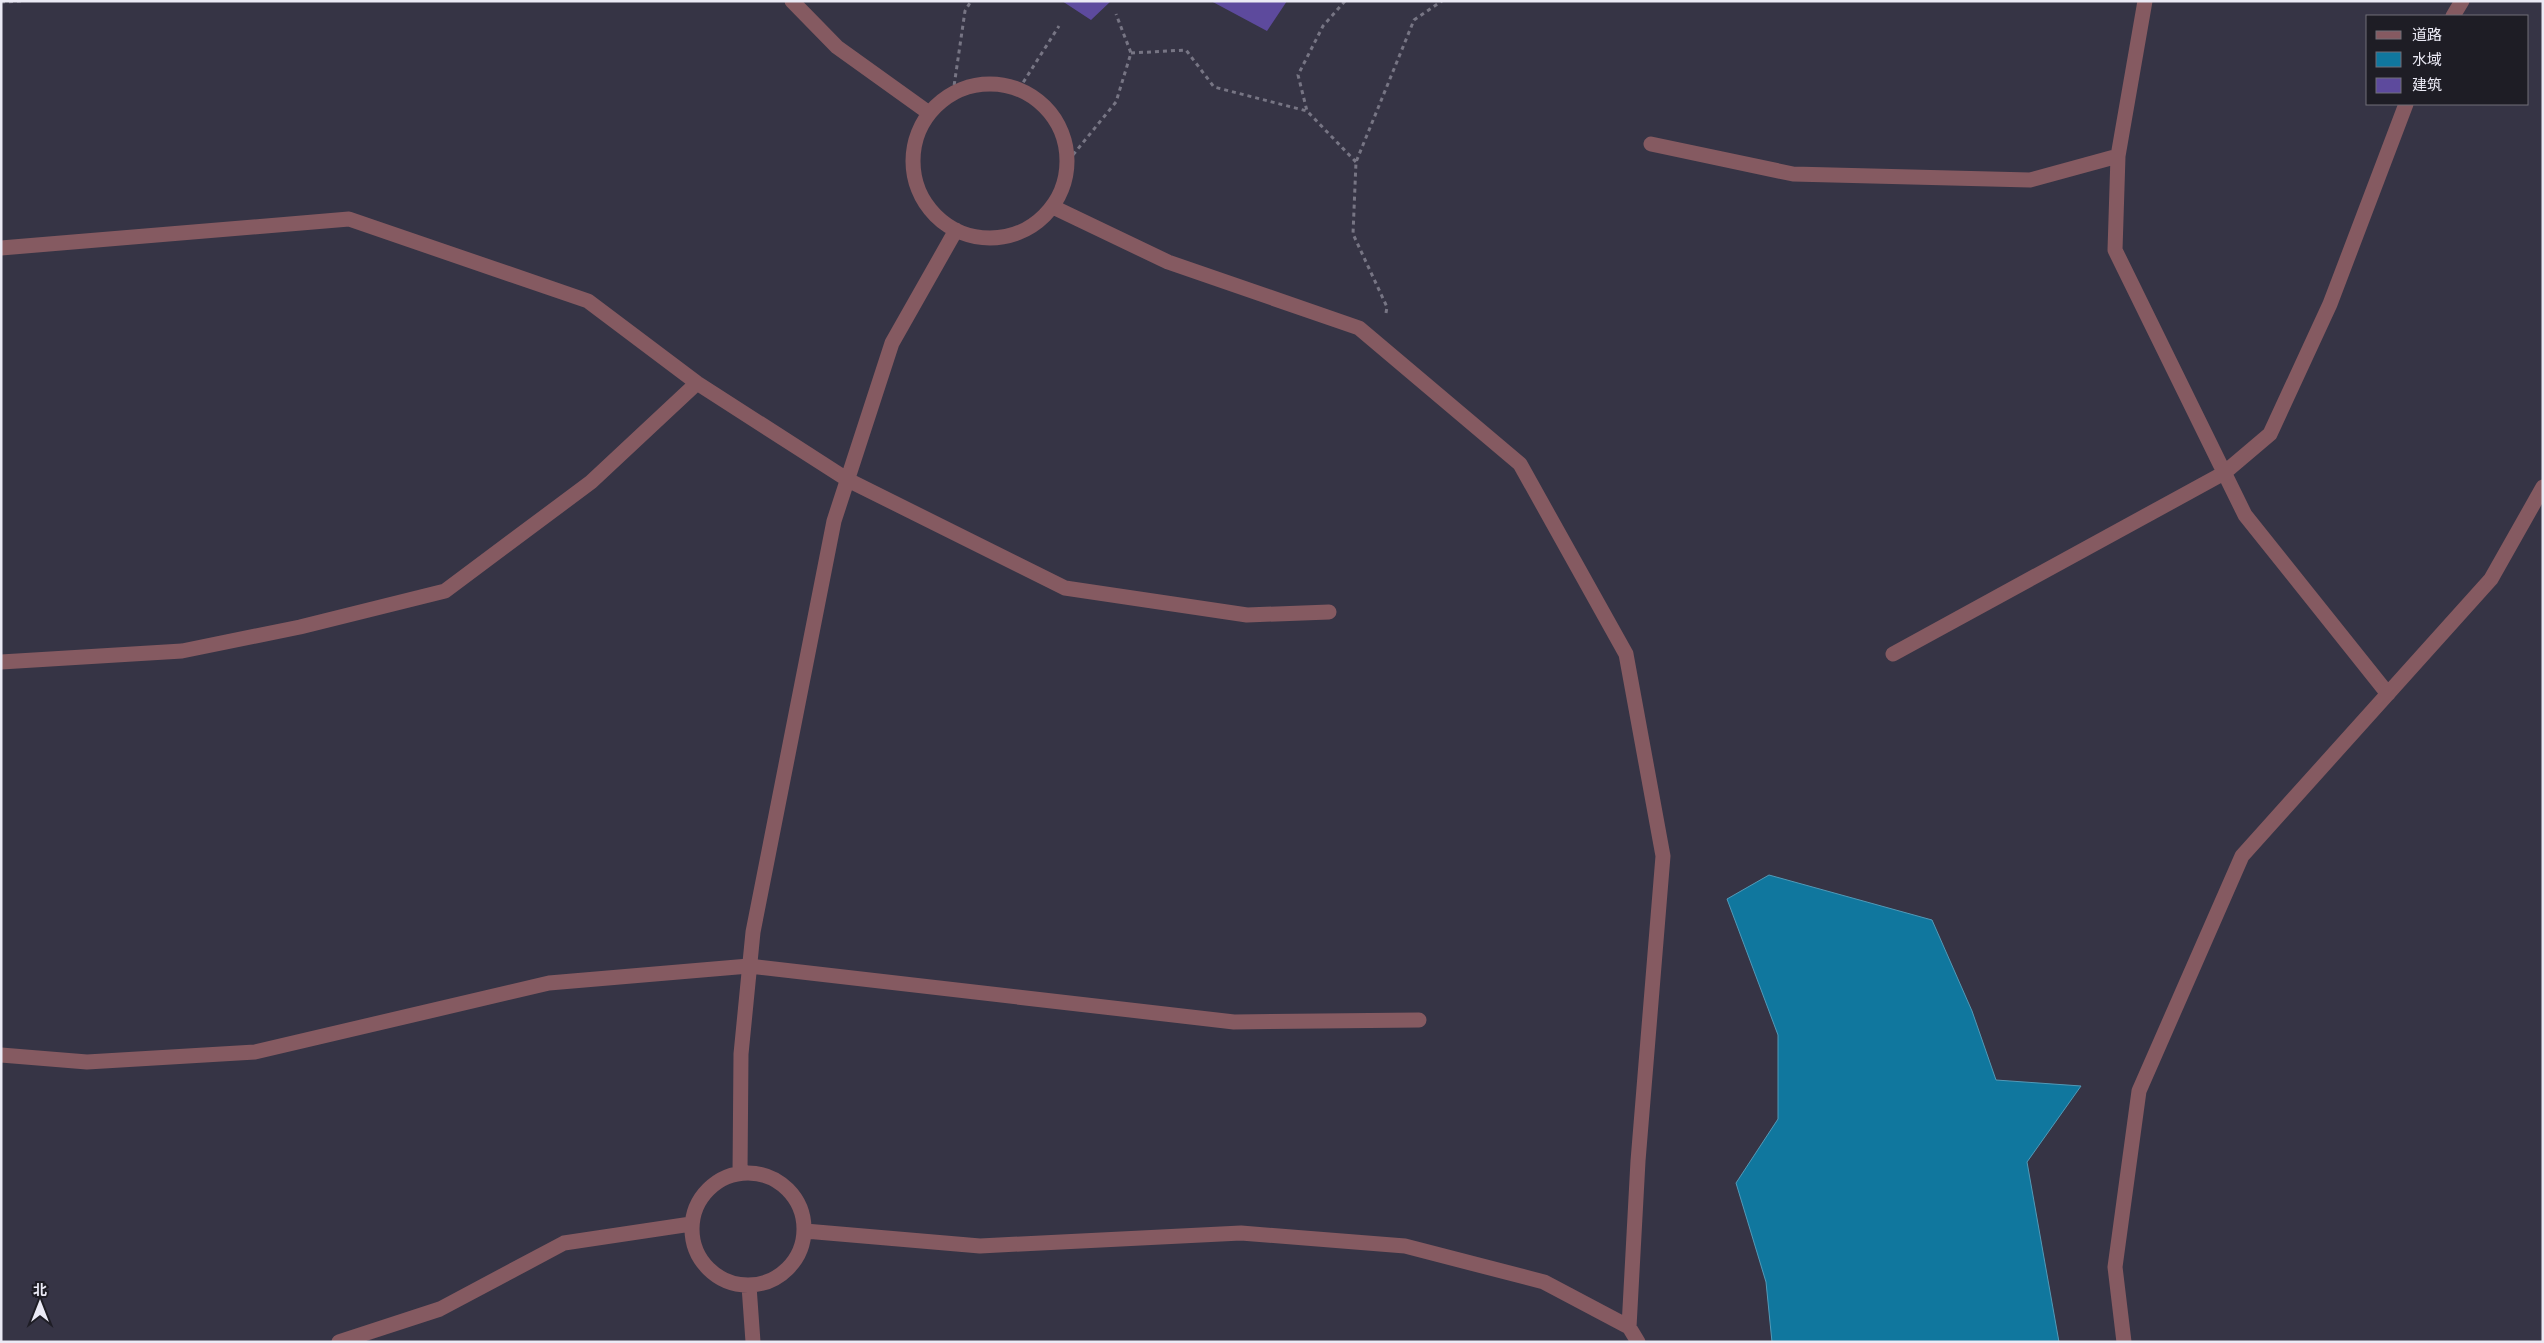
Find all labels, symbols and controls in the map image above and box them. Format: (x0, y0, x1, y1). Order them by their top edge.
legend (2366, 15, 2529, 105)
text: 道路 (2412, 25, 2442, 44)
text: 水域 (2412, 50, 2442, 69)
text: 建筑 (2412, 75, 2442, 94)
north arrow (15, 1278, 65, 1328)
text: 北 (33, 1281, 47, 1299)

